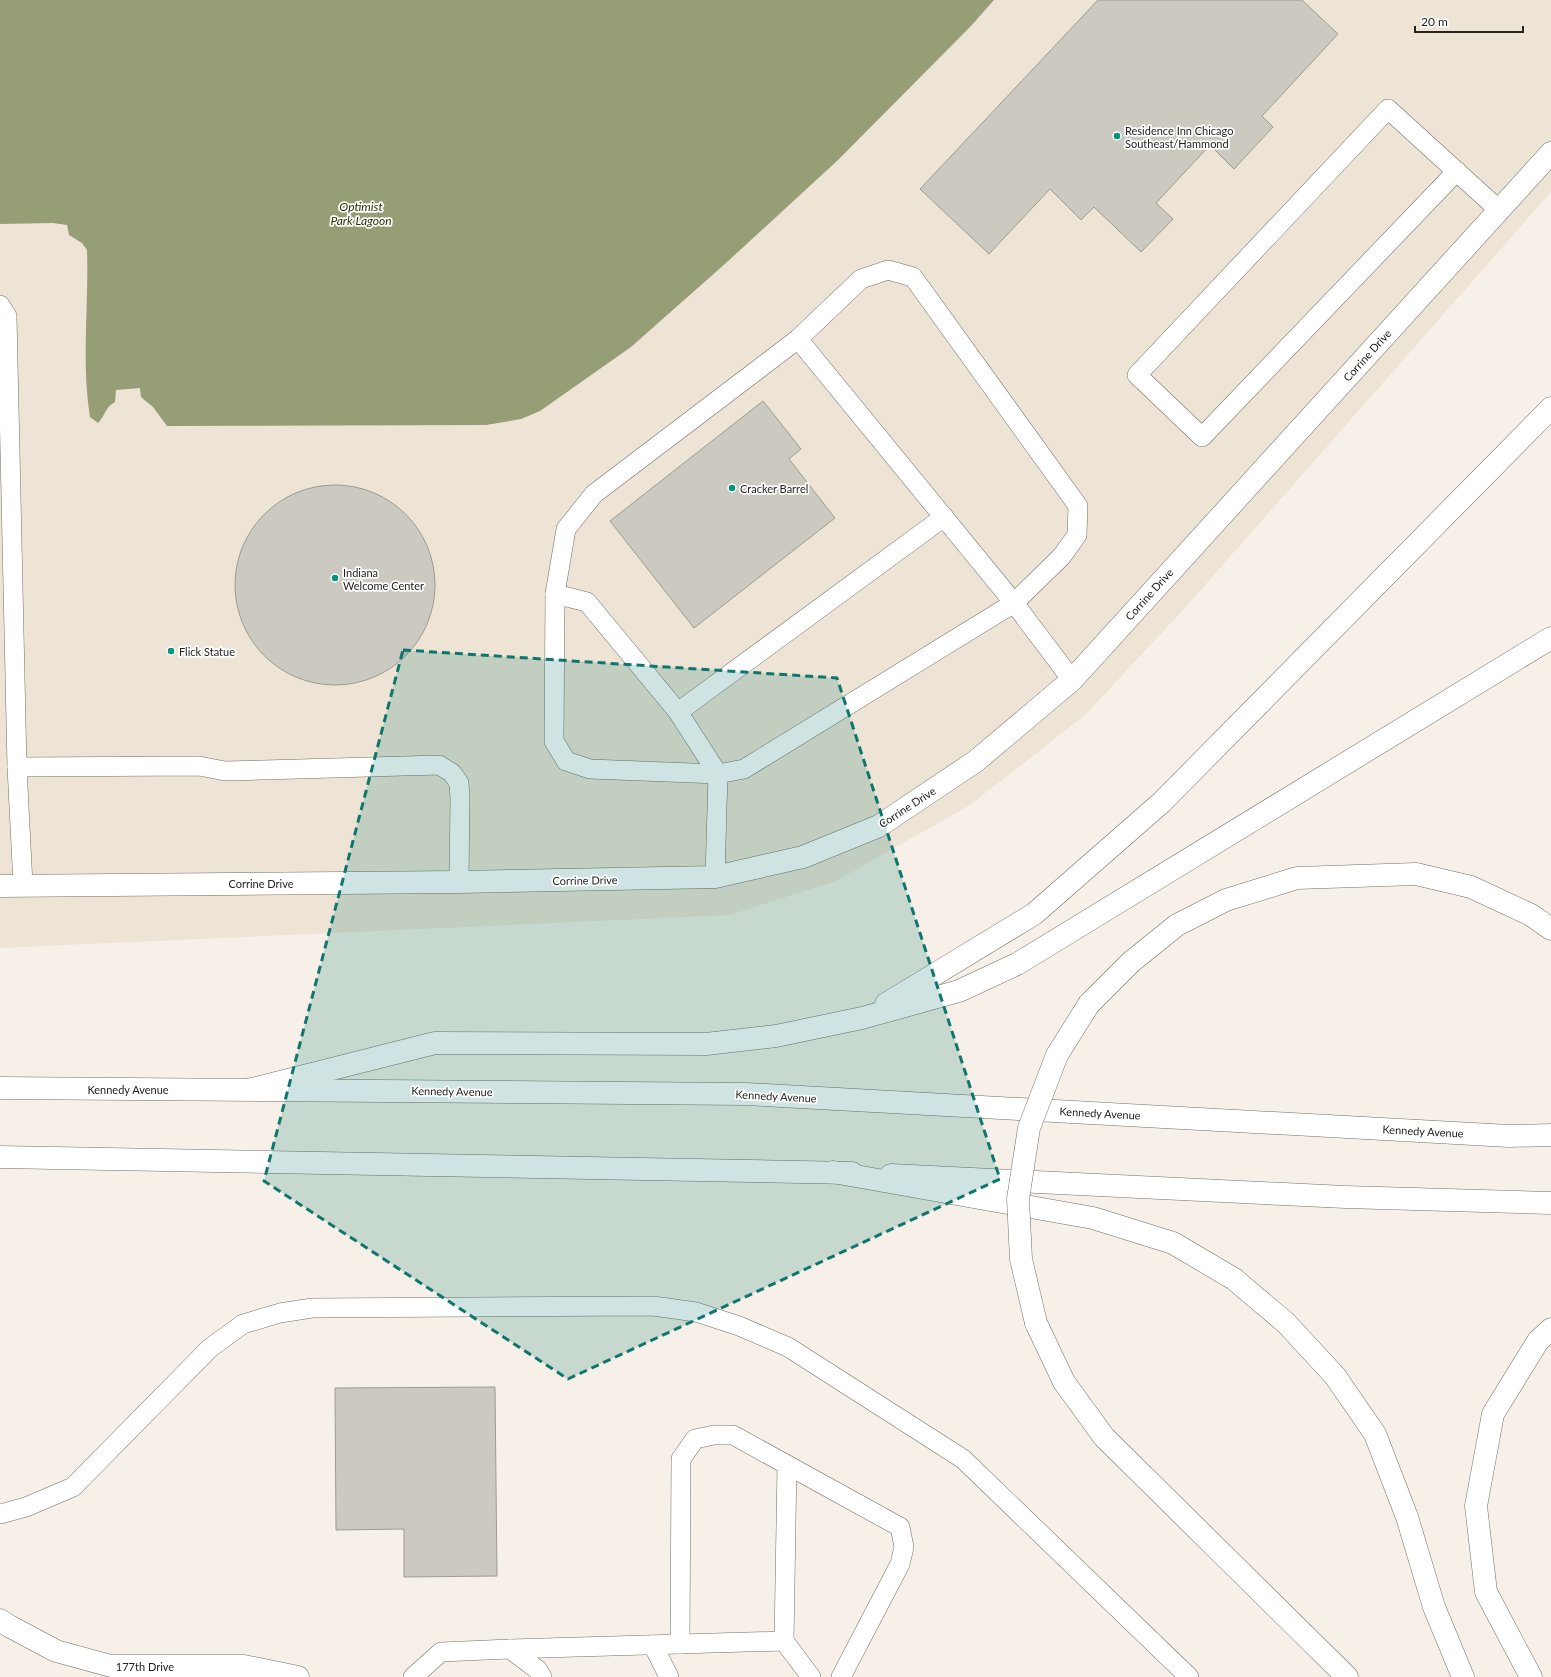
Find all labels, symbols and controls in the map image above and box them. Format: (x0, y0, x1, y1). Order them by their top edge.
scale bar (1415, 8, 1523, 34)
text: 20 m (1421, 14, 1448, 29)
place label: Residence Inn Chicago Southeast/Hammond (1125, 124, 1233, 150)
marker: Residence Inn Chicago Southeast/Hammond (1112, 131, 1122, 141)
water label: Optimist Park Lagoon (330, 199, 392, 228)
street label: Corrine Drive (1340, 326, 1394, 384)
place label: Cracker Barrel (740, 482, 808, 495)
marker: Cracker Barrel (727, 483, 737, 493)
street label: Corrine Drive (1122, 565, 1176, 623)
place label: Indiana Welcome Center (343, 566, 424, 592)
marker: Indiana Welcome Center (330, 573, 340, 583)
place label: Flick Statue (179, 645, 235, 658)
marker: Flick Statue (166, 646, 176, 656)
street label: Corrine Drive (876, 784, 938, 830)
street label: Corrine Drive (552, 873, 618, 887)
street label: Corrine Drive (228, 877, 294, 890)
street label: Kennedy Avenue (87, 1083, 169, 1096)
street label: Kennedy Avenue (411, 1084, 493, 1098)
street label: Kennedy Avenue (735, 1087, 817, 1105)
street label: Kennedy Avenue (1059, 1104, 1141, 1122)
street label: Kennedy Avenue (1382, 1122, 1464, 1140)
street label: 177th Drive (116, 1660, 174, 1673)

